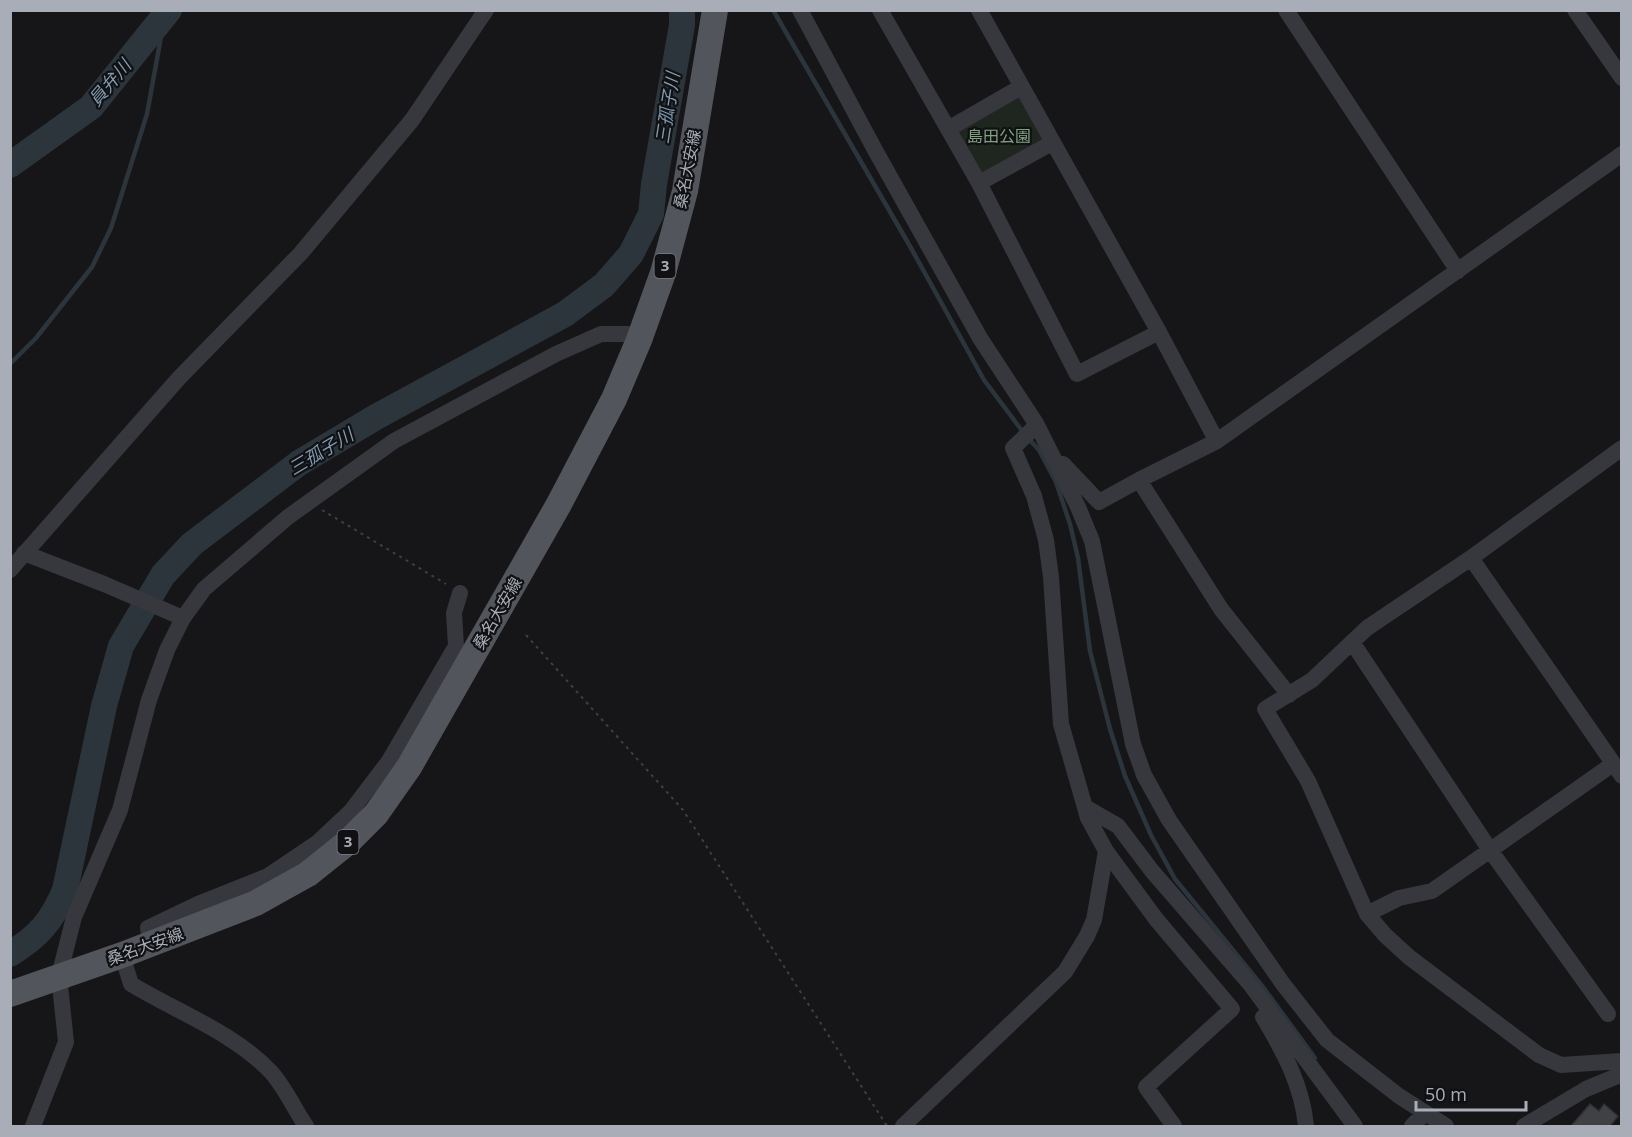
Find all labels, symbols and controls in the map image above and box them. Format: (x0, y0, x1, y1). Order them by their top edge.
water label: 員弁川 (83, 52, 137, 111)
water label: 三孤子川 (650, 68, 685, 145)
park label: 島田公園 (967, 125, 1031, 147)
street label: 桑名大安線 (669, 128, 705, 210)
road number: 3 (654, 254, 676, 278)
water label: 三孤子川 (283, 421, 359, 480)
street label: 桑名大安線 (467, 573, 527, 653)
road number: 3 (338, 830, 358, 854)
street label: 桑名大安線 (104, 922, 186, 970)
scale bar (1416, 1074, 1526, 1112)
text: 50 m (1425, 1082, 1467, 1106)

